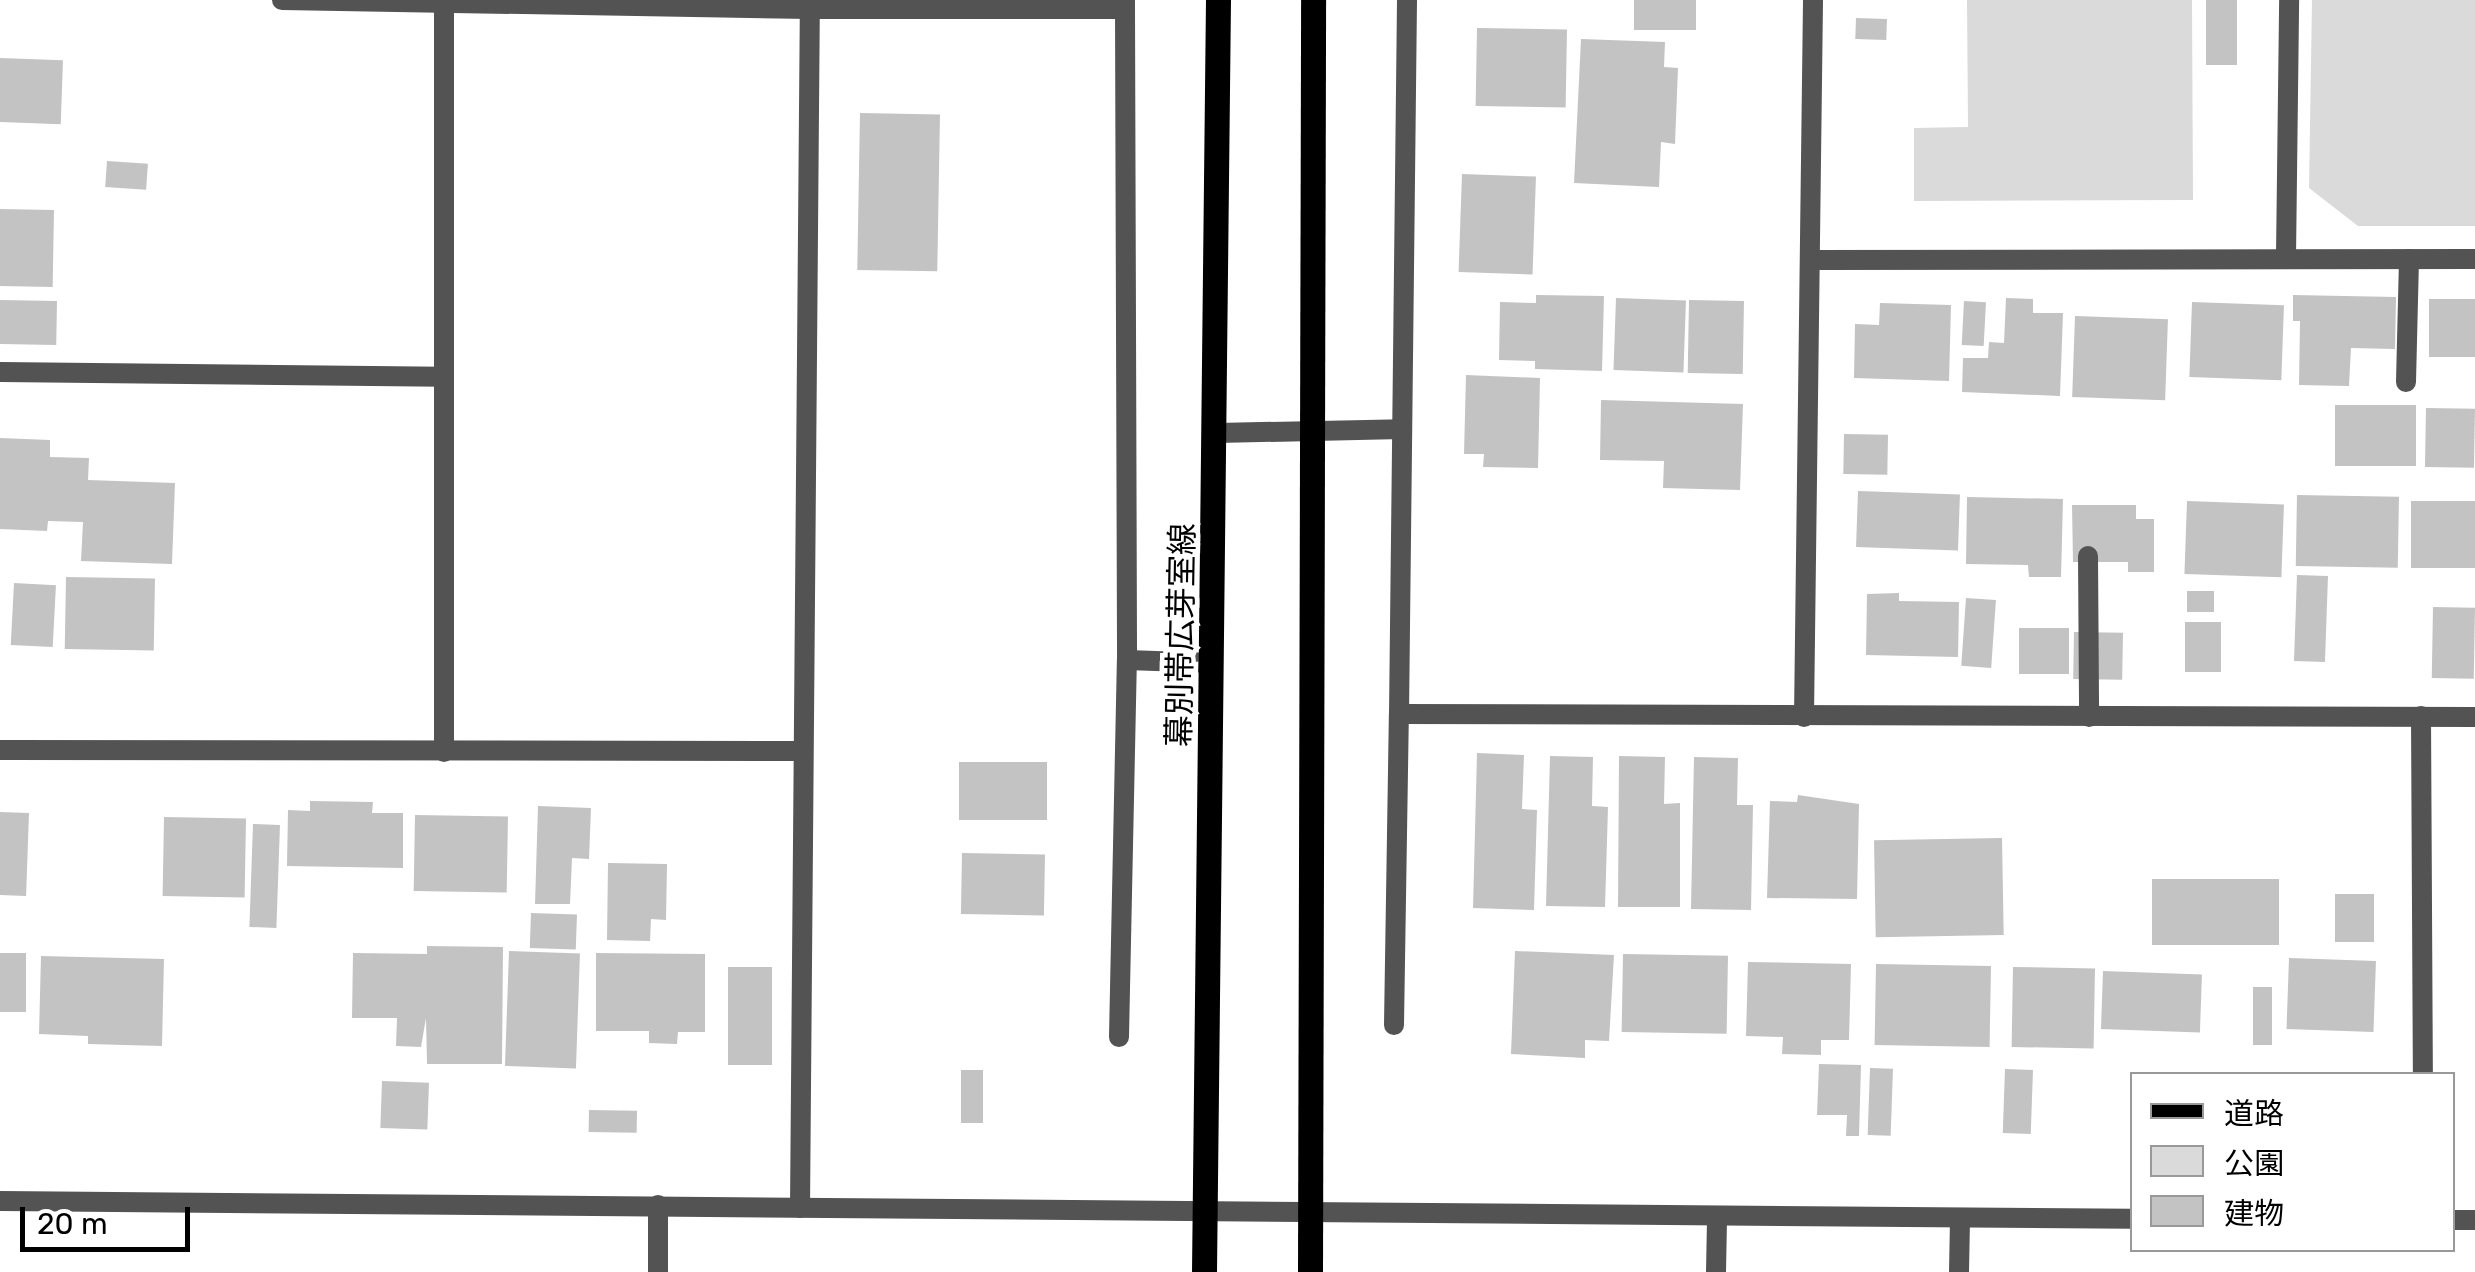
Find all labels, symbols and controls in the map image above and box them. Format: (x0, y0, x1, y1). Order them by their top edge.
street label: 幕別帯広芽室線 (1160, 523, 1202, 747)
legend (2130, 1072, 2455, 1252)
text: 道路 (2224, 1096, 2284, 1132)
text: 公園 (2224, 1146, 2284, 1182)
scale bar (25, 1187, 195, 1249)
text: 建物 (2224, 1196, 2284, 1232)
text: 20 m (37, 1206, 108, 1242)

